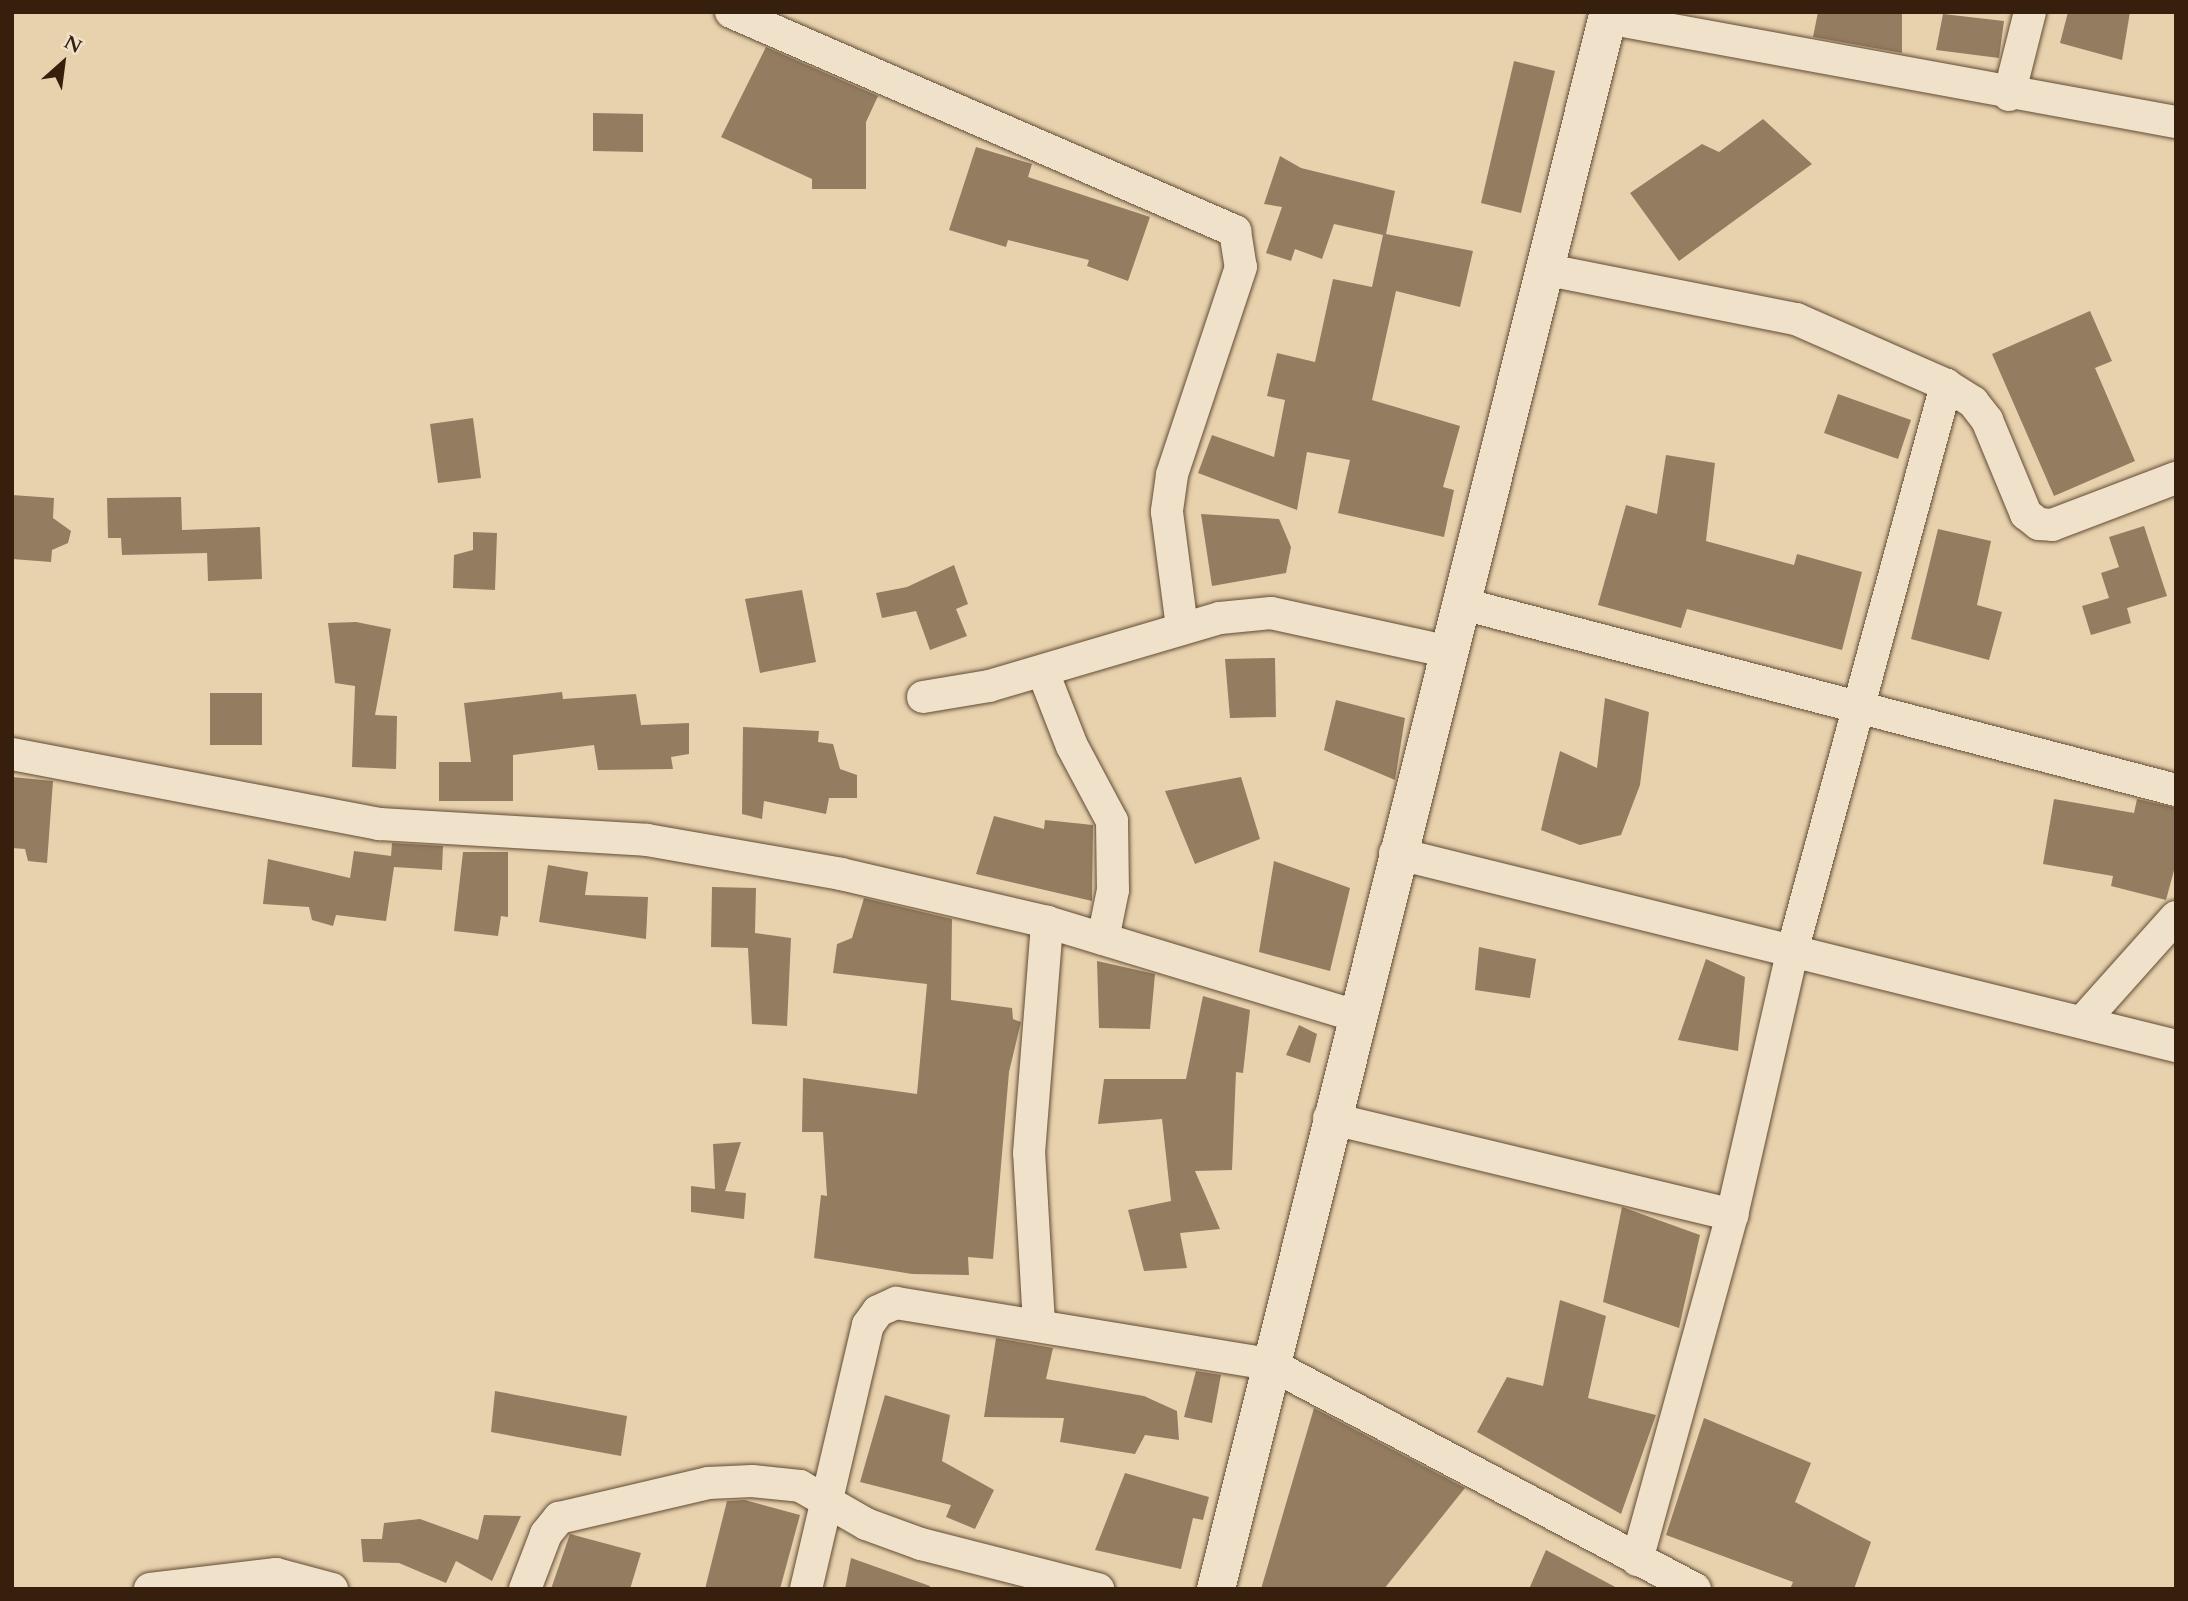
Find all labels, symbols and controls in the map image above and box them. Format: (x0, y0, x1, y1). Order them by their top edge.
north arrow (28, 28, 98, 98)
text: N (59, 29, 86, 60)

